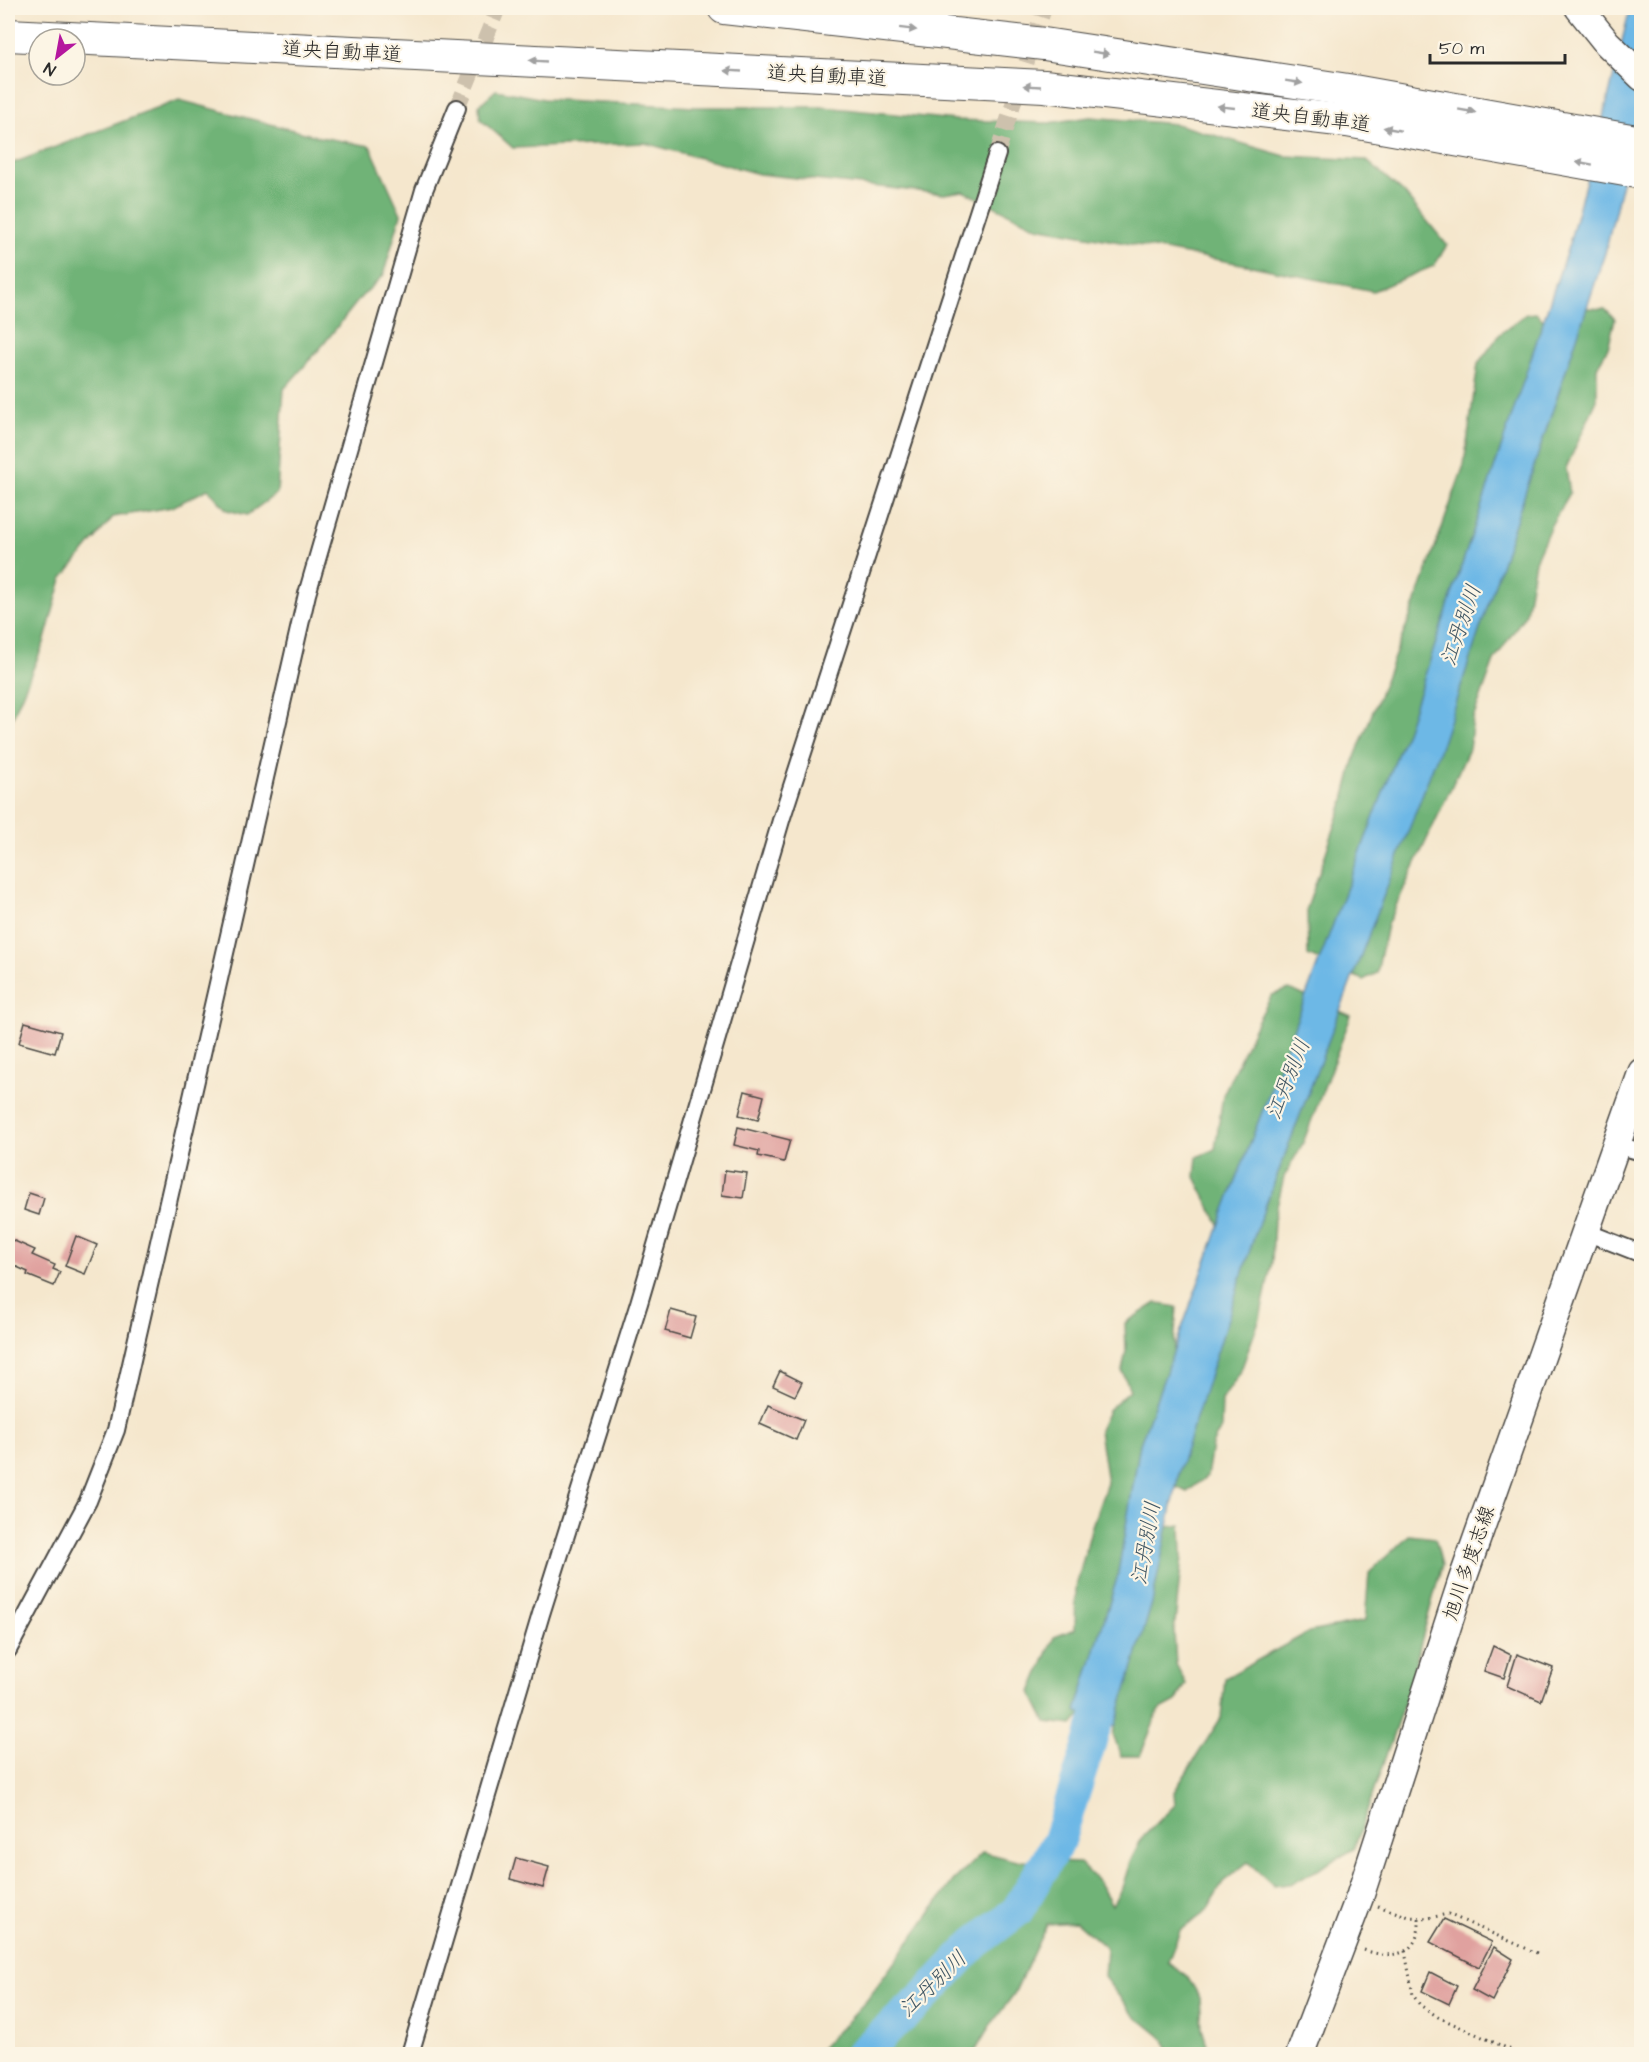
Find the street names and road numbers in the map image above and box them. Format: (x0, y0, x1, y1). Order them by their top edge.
street label: 道央自動車道 (281, 35, 403, 69)
street label: 道央自動車道 (766, 59, 888, 93)
street label: 道央自動車道 (1250, 97, 1372, 139)
street label: 旭川多度志線 (1436, 1502, 1502, 1624)

